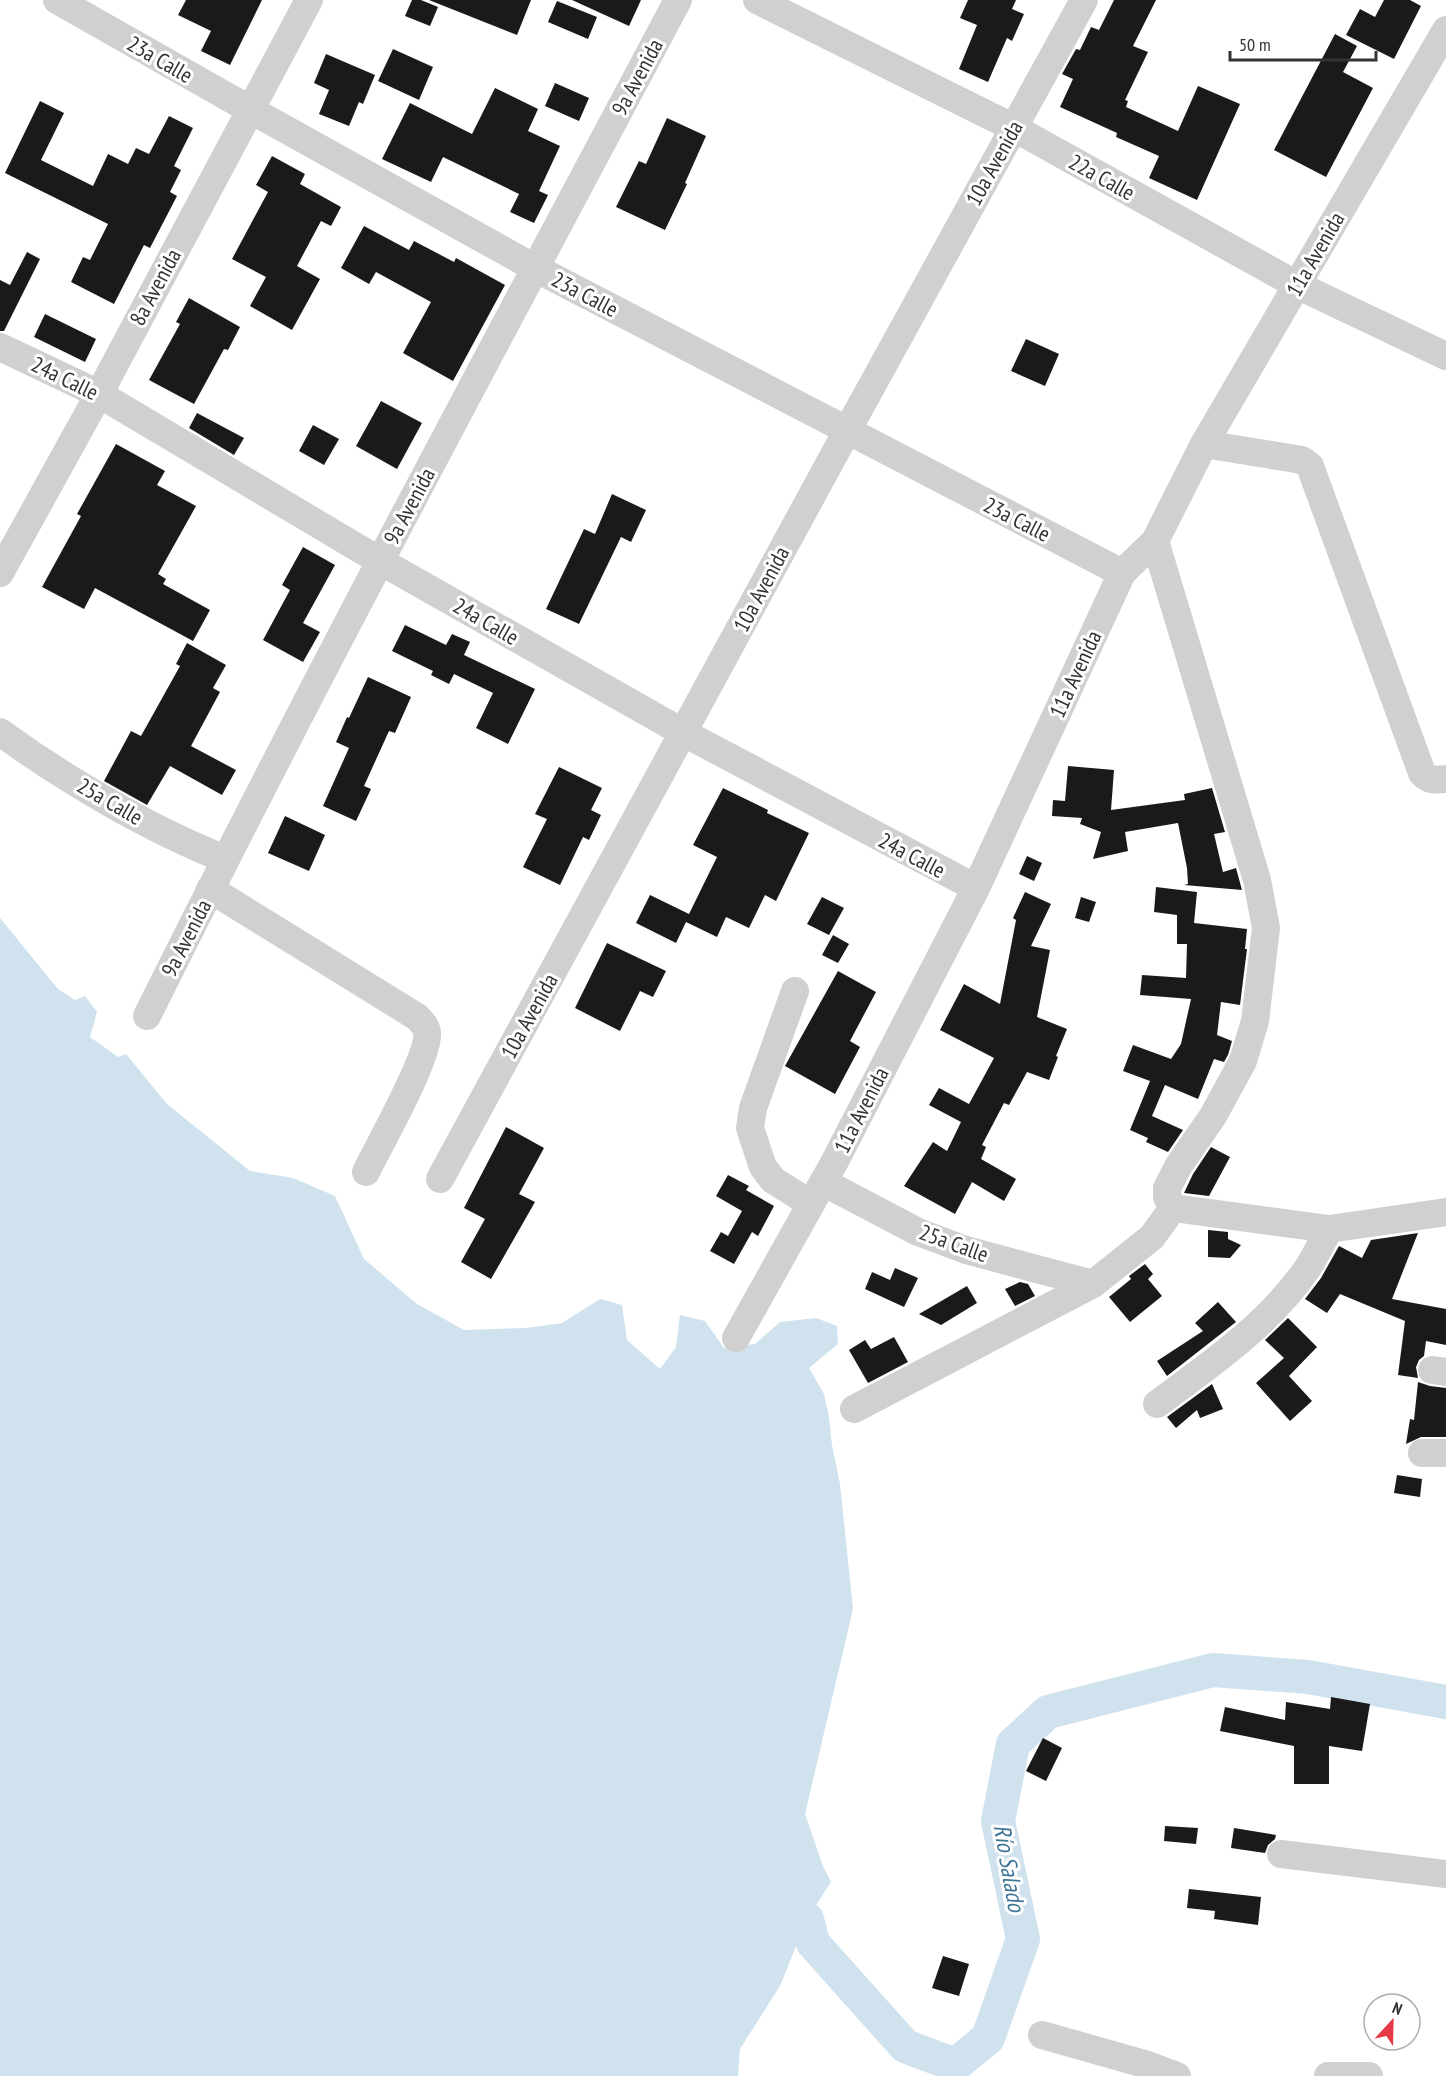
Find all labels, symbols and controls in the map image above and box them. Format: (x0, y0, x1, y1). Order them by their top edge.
scale bar (1230, 24, 1376, 62)
street label: 23a Calle (122, 29, 198, 89)
text: 50 m (1239, 33, 1271, 56)
street label: 9a Avenida (605, 34, 669, 120)
street label: 10a Avenida (959, 116, 1029, 210)
street label: 22a Calle (1064, 147, 1140, 207)
street label: 11a Avenida (1280, 207, 1350, 301)
street label: 8a Avenida (123, 244, 187, 330)
street label: 23a Calle (547, 265, 623, 323)
street label: 24a Calle (27, 350, 103, 406)
street label: 9a Avenida (377, 463, 441, 549)
street label: 23a Calle (979, 490, 1055, 548)
street label: 10a Avenida (727, 541, 795, 637)
street label: 24a Calle (448, 591, 524, 651)
street label: 11a Avenida (1043, 626, 1107, 722)
street label: 25a Calle (72, 771, 148, 831)
street label: 24a Calle (874, 826, 950, 884)
street label: 9a Avenida (155, 895, 217, 981)
street label: 10a Avenida (494, 969, 564, 1063)
street label: 11a Avenida (827, 1062, 895, 1158)
street label: 25a Calle (916, 1218, 992, 1268)
water label: Río Salado (987, 1822, 1033, 1916)
north arrow (1362, 1992, 1422, 2052)
text: N (1390, 1997, 1405, 2019)

